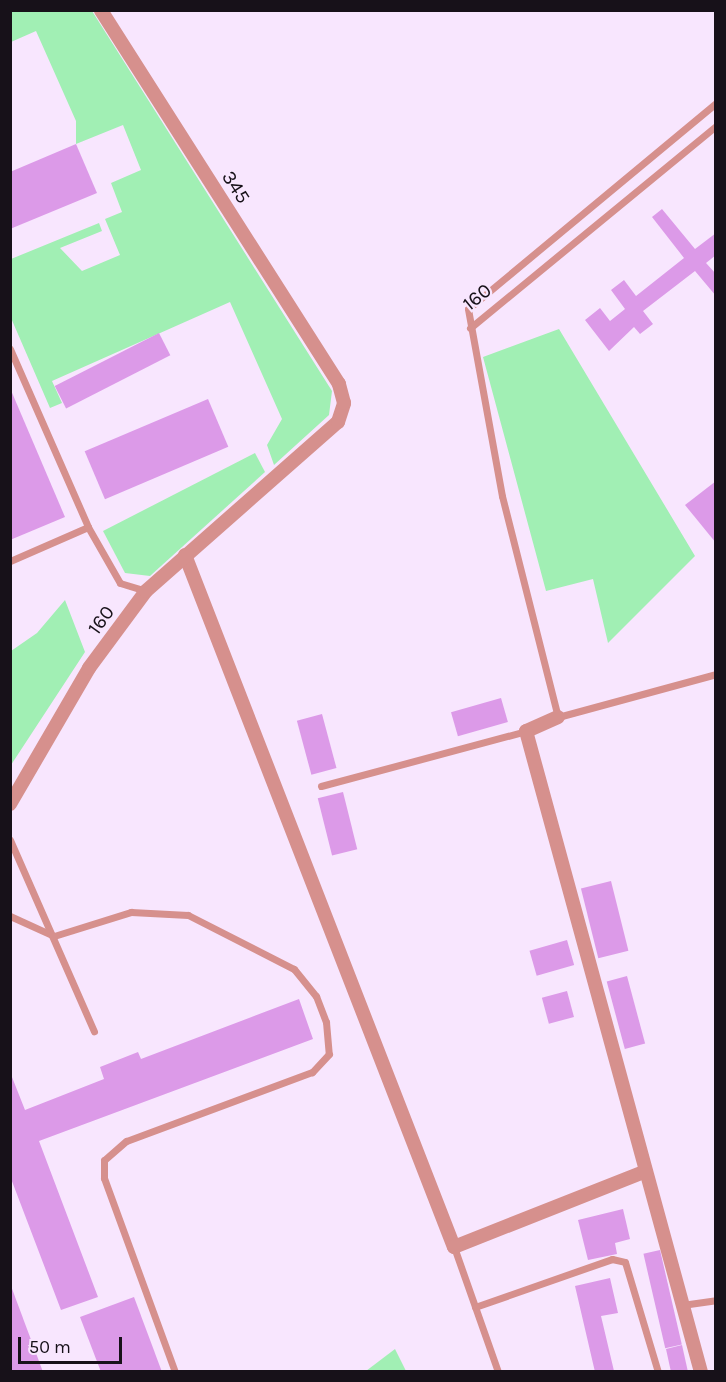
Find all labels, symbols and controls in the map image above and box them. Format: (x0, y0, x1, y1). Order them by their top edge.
street label: 345 (217, 166, 255, 208)
street label: 160 (458, 278, 496, 316)
street label: 160 (82, 601, 120, 639)
scale bar (21, 1325, 124, 1363)
text: 50 m (29, 1336, 71, 1358)

